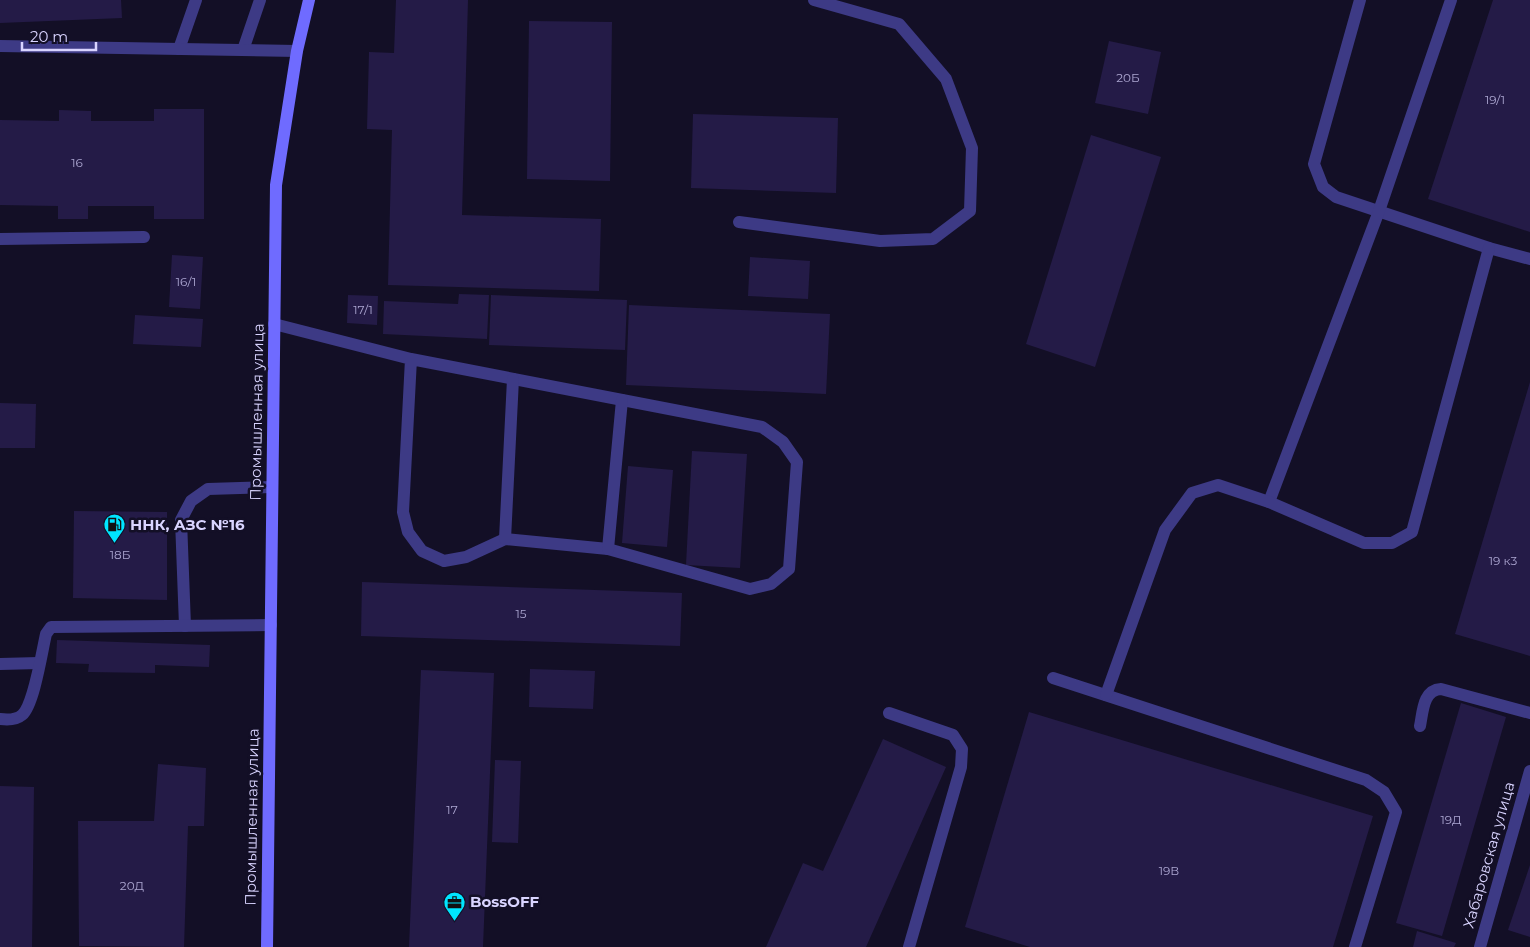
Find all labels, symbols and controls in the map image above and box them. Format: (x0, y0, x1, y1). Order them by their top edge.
scale bar (22, 20, 96, 52)
text: 20 m (30, 27, 68, 46)
house number: 20Б (1116, 70, 1140, 85)
house number: 19/1 (1485, 92, 1505, 107)
house number: 16 (71, 155, 83, 170)
house number: 16/1 (176, 274, 196, 289)
house number: 17/1 (353, 302, 373, 317)
street label: Промышленная улица (245, 323, 268, 501)
fuel station icon: ННК, АЗС №16 (102, 513, 126, 544)
place label: ННК, АЗС №16 (130, 515, 245, 534)
house number: 18Б (110, 547, 131, 562)
house number: 19 к3 (1489, 553, 1517, 568)
house number: 15 (515, 606, 527, 621)
street label: Промышленная улица (240, 728, 263, 906)
street label: Хабаровская улица (1459, 779, 1519, 930)
house number: 17 (446, 802, 458, 817)
house number: 19Д (1440, 812, 1462, 827)
house number: 19В (1159, 863, 1179, 878)
house number: 20Д (120, 878, 145, 893)
office icon: BossOFF (442, 890, 466, 921)
place label: BossOFF (470, 892, 539, 911)

